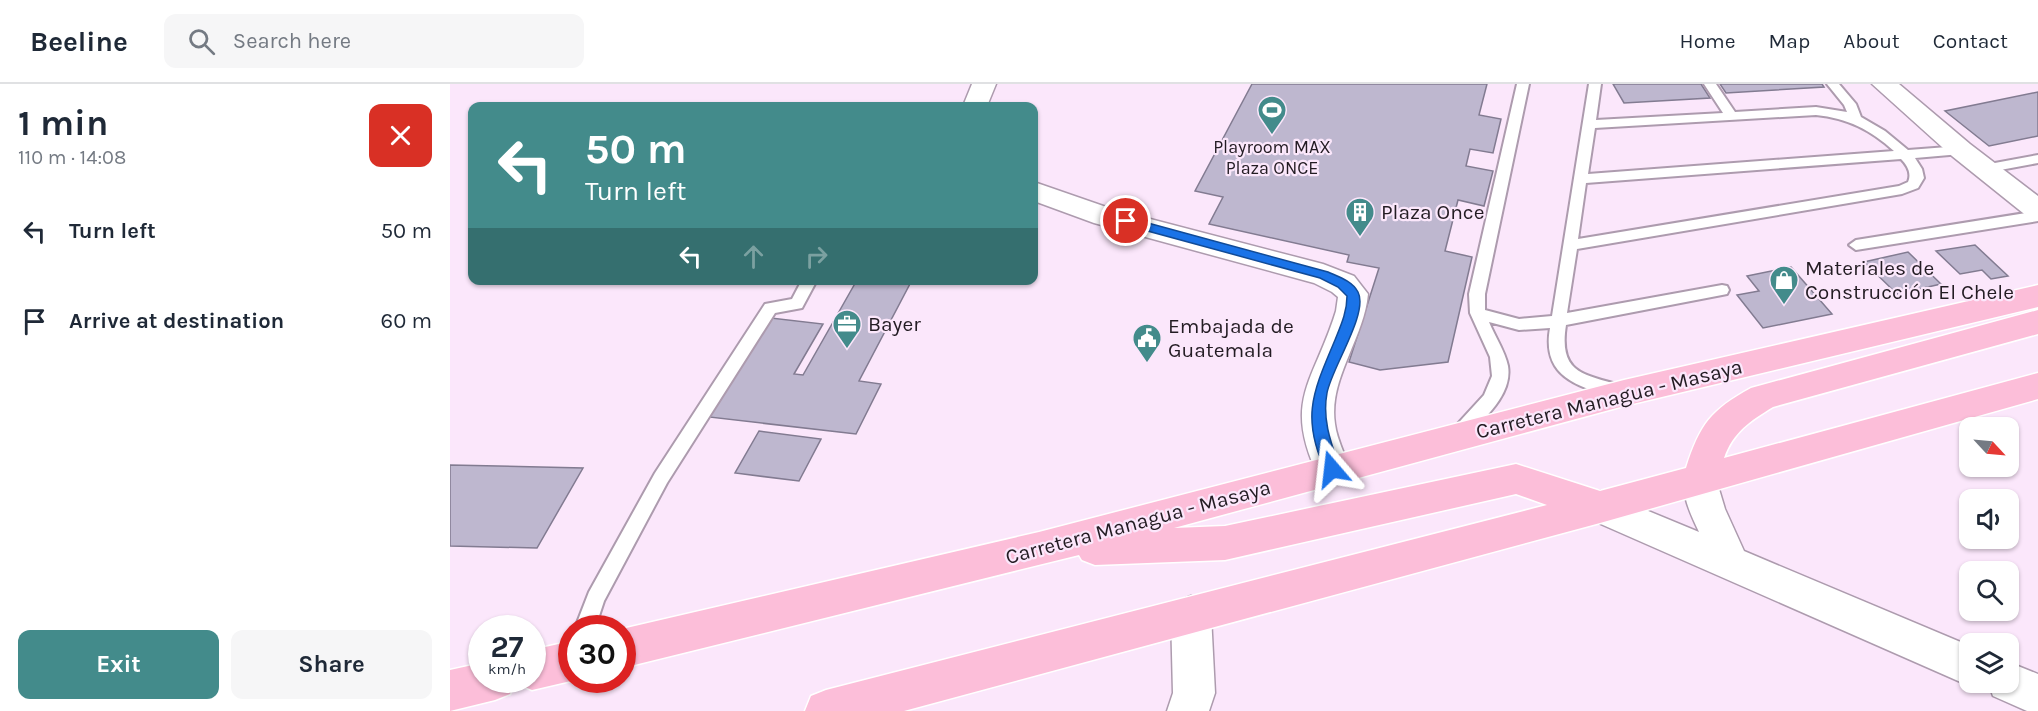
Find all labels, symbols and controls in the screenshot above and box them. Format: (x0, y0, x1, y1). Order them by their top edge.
search box (164, 14, 584, 68)
text: Beeline (30, 25, 128, 58)
icon: search (185, 25, 218, 58)
text: Search here (233, 28, 351, 54)
text: Home (1680, 29, 1736, 53)
text: Map (1769, 29, 1810, 53)
text: About (1843, 29, 1900, 53)
text: Contact (1933, 29, 2008, 53)
sports icon: Playroom MAX Plaza ONCE (1256, 94, 1288, 136)
text: 1 min (18, 102, 108, 144)
button: close (369, 104, 432, 167)
text: 50 m (585, 124, 687, 174)
icon: left (486, 126, 564, 204)
place label: Playroom MAX Plaza ONCE (1213, 136, 1331, 179)
text: 110 m · 14:08 (18, 146, 126, 169)
text: Turn left (585, 175, 686, 207)
pin (1100, 195, 1151, 246)
building icon: Plaza Once (1344, 196, 1376, 238)
place label: Plaza Once (1381, 200, 1484, 224)
icon: arrive (1109, 204, 1142, 237)
icon: left (18, 215, 51, 248)
text: Turn left (69, 218, 156, 244)
text: 50 m (381, 218, 432, 244)
icon: left (674, 240, 707, 273)
icon: ahead (737, 240, 770, 273)
icon: right (800, 240, 833, 273)
place label: Materiales de Construcción El Chele (1805, 256, 2014, 304)
shop icon: Materiales de Construcción El Chele (1768, 264, 1800, 306)
icon: arrive (18, 305, 51, 338)
text: Arrive at destination (69, 308, 284, 334)
text: 60 m (381, 308, 432, 334)
office icon: Bayer (831, 308, 863, 350)
place label: Bayer (868, 312, 921, 336)
place label: Embajada de Guatemala (1168, 314, 1294, 362)
public building icon: Embajada de Guatemala (1131, 322, 1163, 364)
street label: Carretera Managua - Masaya (1473, 354, 1745, 444)
north arrow (1959, 417, 2019, 477)
map controls (1959, 417, 2019, 693)
position arrow (1300, 437, 1364, 501)
street label: Carretera Managua - Masaya (1003, 475, 1273, 569)
button: sound (1959, 489, 2019, 549)
button: search (1959, 561, 2019, 621)
speed limit sign: 30 (558, 615, 636, 693)
text: 27 (490, 629, 524, 665)
button: Exit (18, 630, 219, 699)
button: Share (231, 630, 432, 699)
button: layers (1959, 633, 2019, 693)
text: km/h (488, 660, 526, 678)

